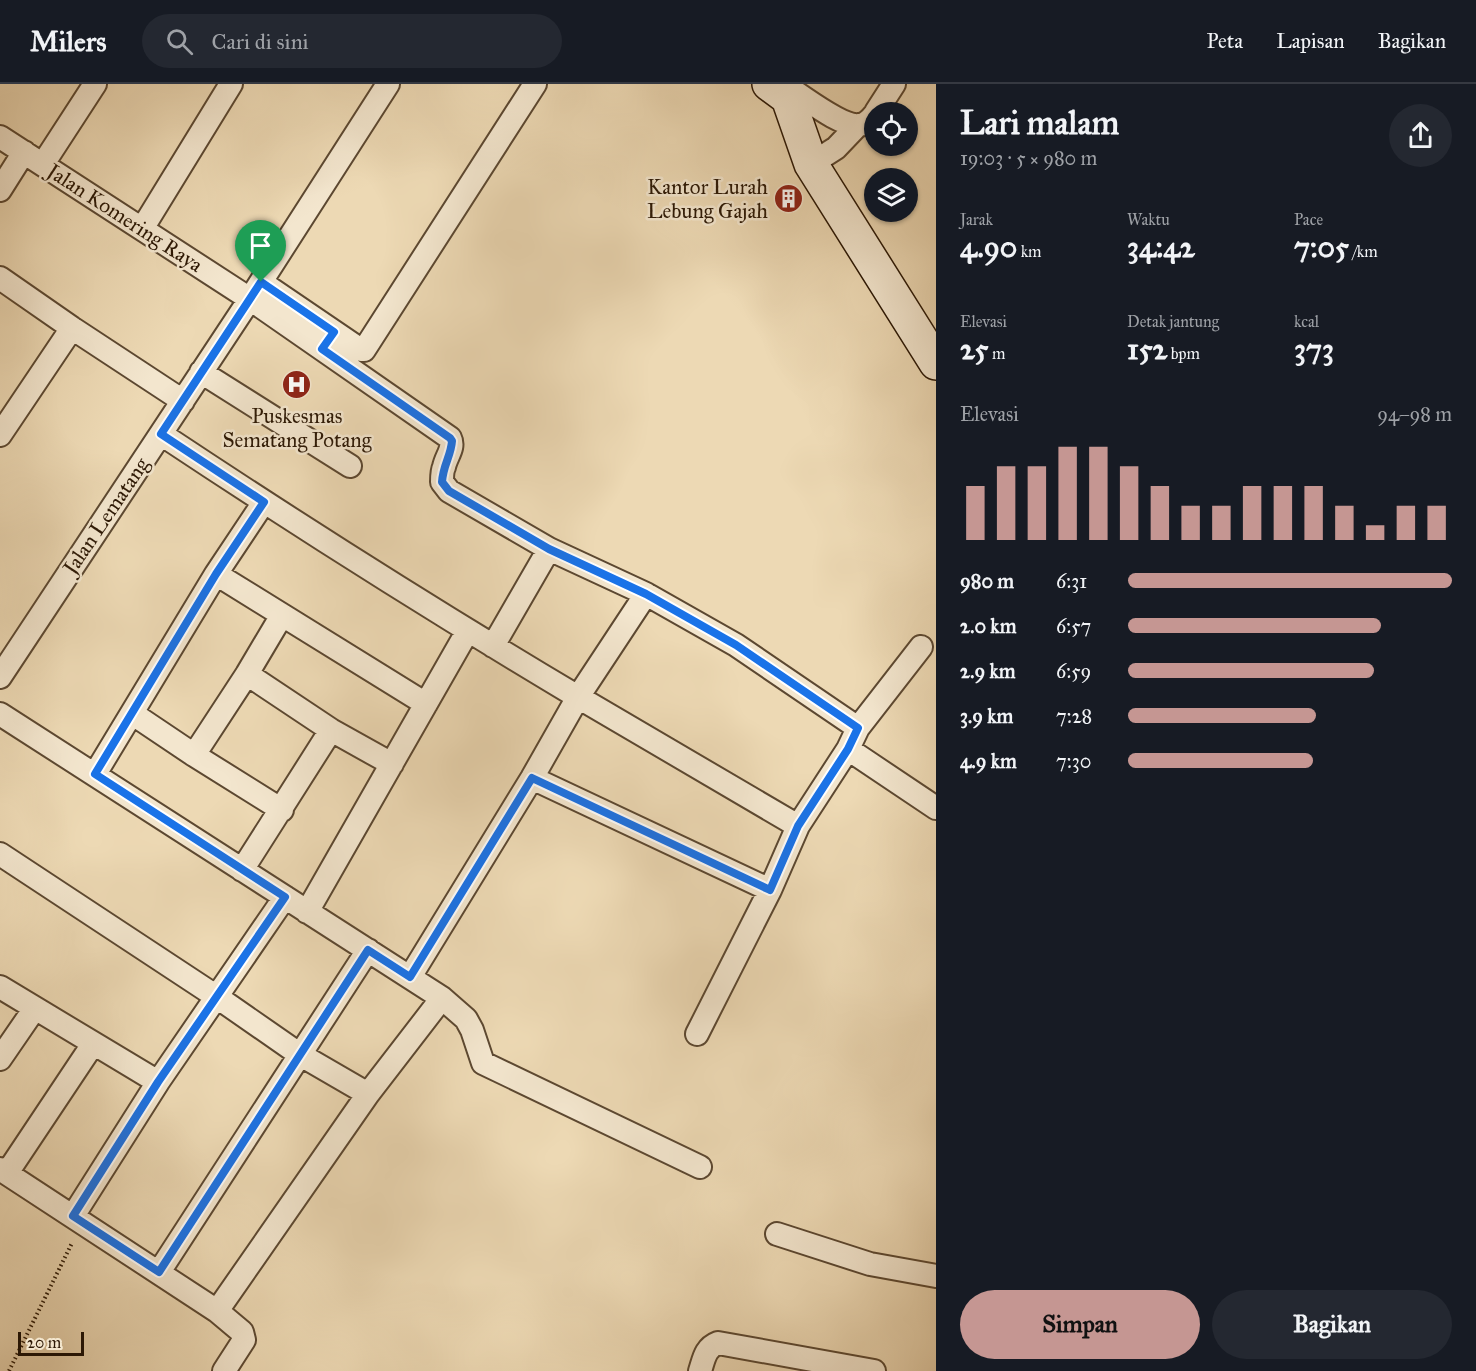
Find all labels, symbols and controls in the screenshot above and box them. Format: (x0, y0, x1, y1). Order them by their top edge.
search box (142, 14, 562, 68)
text: Milers (30, 24, 106, 59)
icon: search (163, 25, 196, 58)
text: Cari di sini (211, 28, 309, 55)
text: Peta (1207, 28, 1243, 54)
text: Lapisan (1276, 28, 1345, 54)
text: Bagikan (1378, 28, 1446, 54)
map controls (864, 102, 918, 222)
button: locate (864, 102, 918, 156)
text: Lari malam (960, 103, 1119, 143)
button: share (1389, 104, 1452, 167)
text: 19:03 · 5 × 980 m (960, 146, 1097, 170)
street label: Jalan Komering Raya (41, 157, 208, 278)
button: layers (864, 168, 918, 222)
place label: Kantor Lurah Lebung Gajah (647, 174, 768, 224)
building icon: Kantor Lurah Lebung Gajah (773, 183, 805, 215)
text: Jarak (960, 210, 993, 229)
text: Waktu (1127, 210, 1170, 229)
text: Pace (1294, 210, 1323, 229)
pin (235, 220, 286, 282)
icon: arrive (244, 229, 277, 262)
text: 4.90 (960, 229, 1017, 265)
text: 34:42 (1127, 229, 1195, 265)
text: 7:05 (1294, 229, 1349, 265)
text: km (1017, 242, 1042, 261)
text: /km (1349, 242, 1378, 261)
text: Elevasi (960, 312, 1007, 331)
text: Detak jantung (1127, 312, 1219, 331)
text: kcal (1294, 312, 1319, 331)
text: 25 (960, 331, 989, 367)
text: 152 (1127, 331, 1167, 367)
text: 373 (1294, 331, 1334, 367)
text: m (989, 344, 1005, 363)
text: bpm (1167, 344, 1200, 363)
hospital icon: Puskesmas Sematang Potang (281, 369, 313, 401)
text: Elevasi (960, 402, 1019, 426)
text: 94–98 m (1377, 402, 1452, 426)
place label: Puskesmas Sematang Potang (222, 403, 372, 453)
street label: Jalan Lematang (56, 452, 155, 581)
text: 980 m (960, 569, 1014, 593)
text: 6:31 (1056, 569, 1087, 593)
text: 2.0 km (960, 614, 1016, 638)
text: 6:57 (1056, 614, 1091, 638)
text: 2.9 km (960, 659, 1016, 683)
text: 6:59 (1056, 659, 1091, 683)
text: 3.9 km (960, 704, 1013, 728)
text: 7:28 (1056, 704, 1092, 728)
text: 4.9 km (960, 749, 1017, 773)
text: 7:30 (1056, 749, 1091, 773)
button: Simpan (960, 1290, 1200, 1359)
button: Bagikan (1212, 1290, 1452, 1359)
scale bar (18, 1329, 84, 1356)
text: 20 m (27, 1333, 61, 1352)

